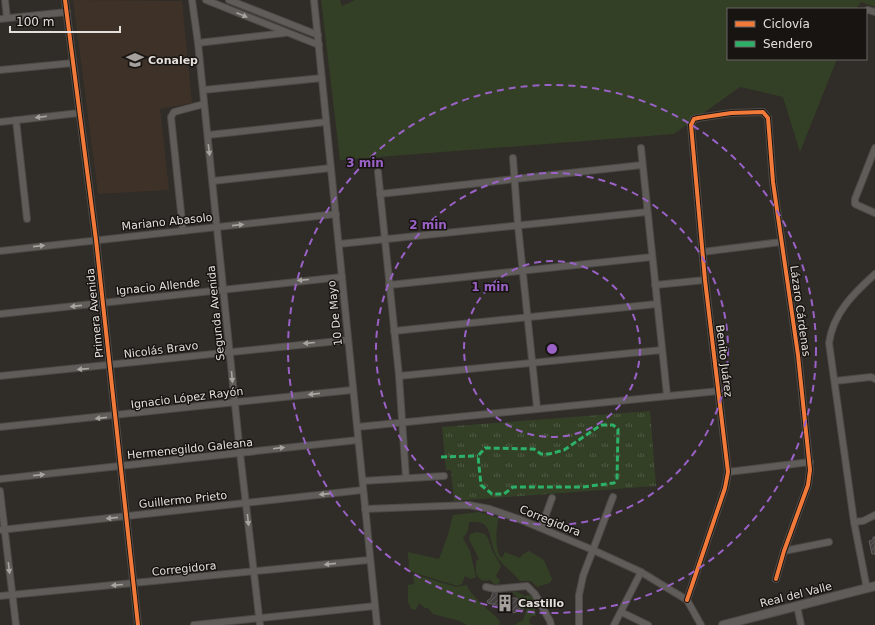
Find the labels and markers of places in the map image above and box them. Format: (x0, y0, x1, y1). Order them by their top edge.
school or university icon: Conalep (125, 50, 145, 70)
place label: Conalep (148, 54, 198, 67)
centre of rings (545, 342, 559, 356)
building icon: Castillo (495, 593, 515, 613)
place label: Castillo (518, 597, 565, 610)

